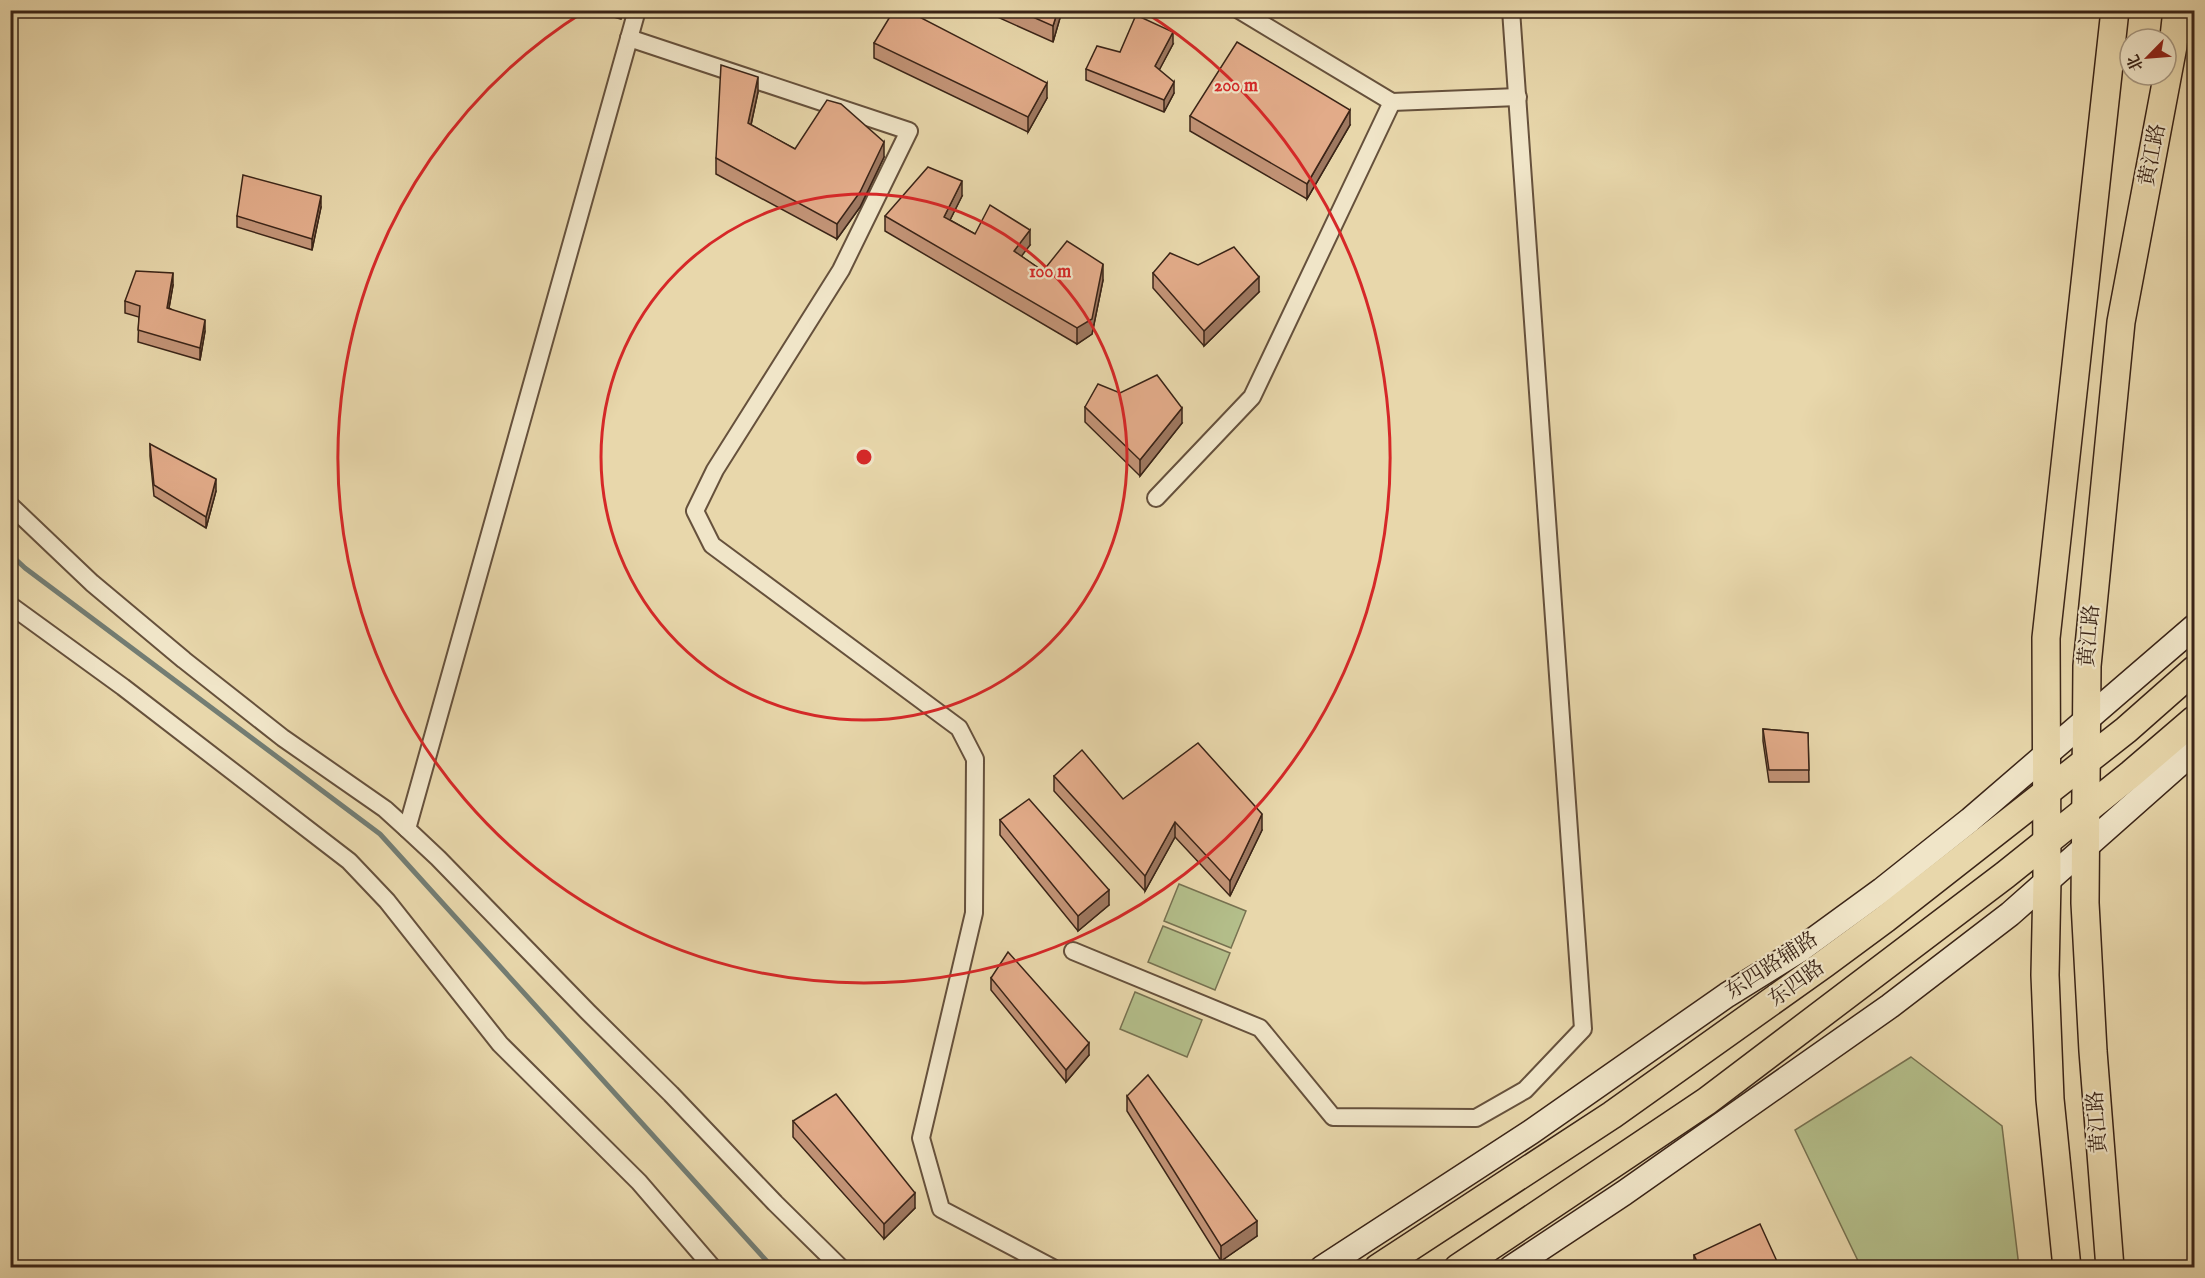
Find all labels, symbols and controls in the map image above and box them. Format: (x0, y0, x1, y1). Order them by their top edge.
north arrow (2118, 27, 2178, 87)
text: 北 (2124, 51, 2149, 74)
text: 200 m (1214, 75, 1258, 98)
street label: 黄江路 (2134, 122, 2172, 188)
text: 100 m (1029, 261, 1071, 284)
centre of rings (854, 447, 874, 467)
street label: 黄江路 (2074, 603, 2106, 669)
street label: 东四路辅路 (1721, 927, 1823, 1005)
street label: 东四路 (1764, 955, 1830, 1013)
street label: 黄江路 (2082, 1090, 2114, 1154)

